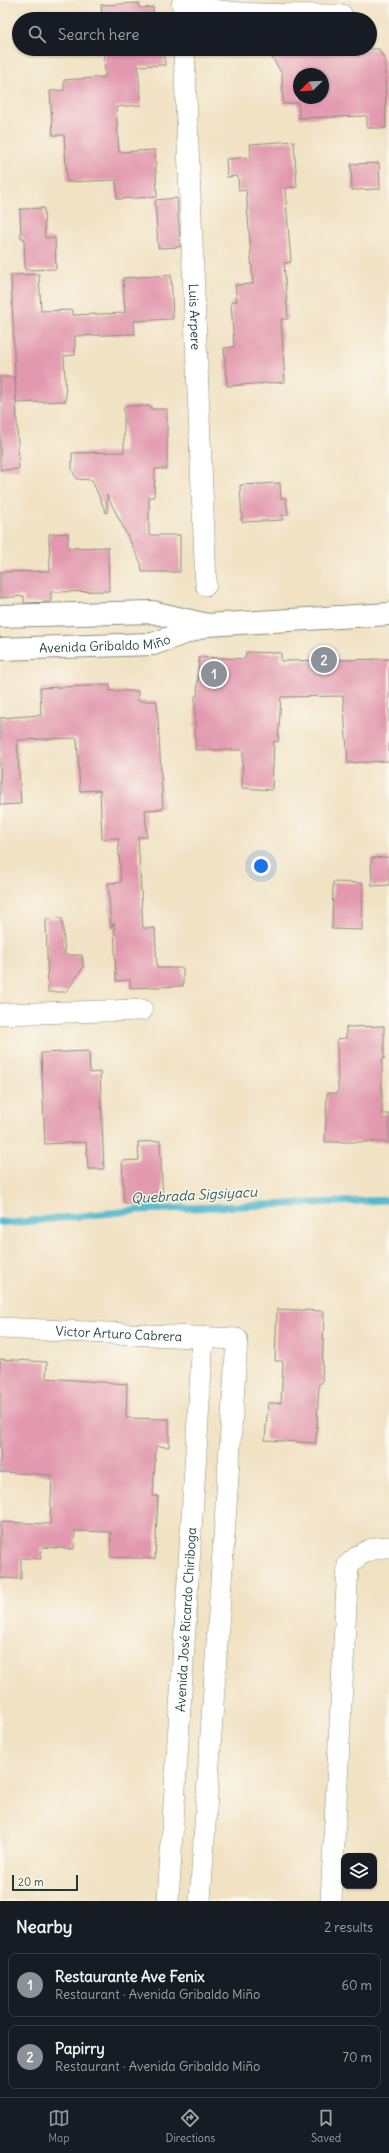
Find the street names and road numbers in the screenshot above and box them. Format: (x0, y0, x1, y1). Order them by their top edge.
street label: Luis Arpere (185, 283, 204, 350)
street label: Avenida Gribaldo Miño (39, 631, 173, 657)
street label: Victor Arturo Cabrera (55, 1323, 183, 1345)
street label: Avenida José Ricardo Chiriboga (172, 1527, 200, 1712)

